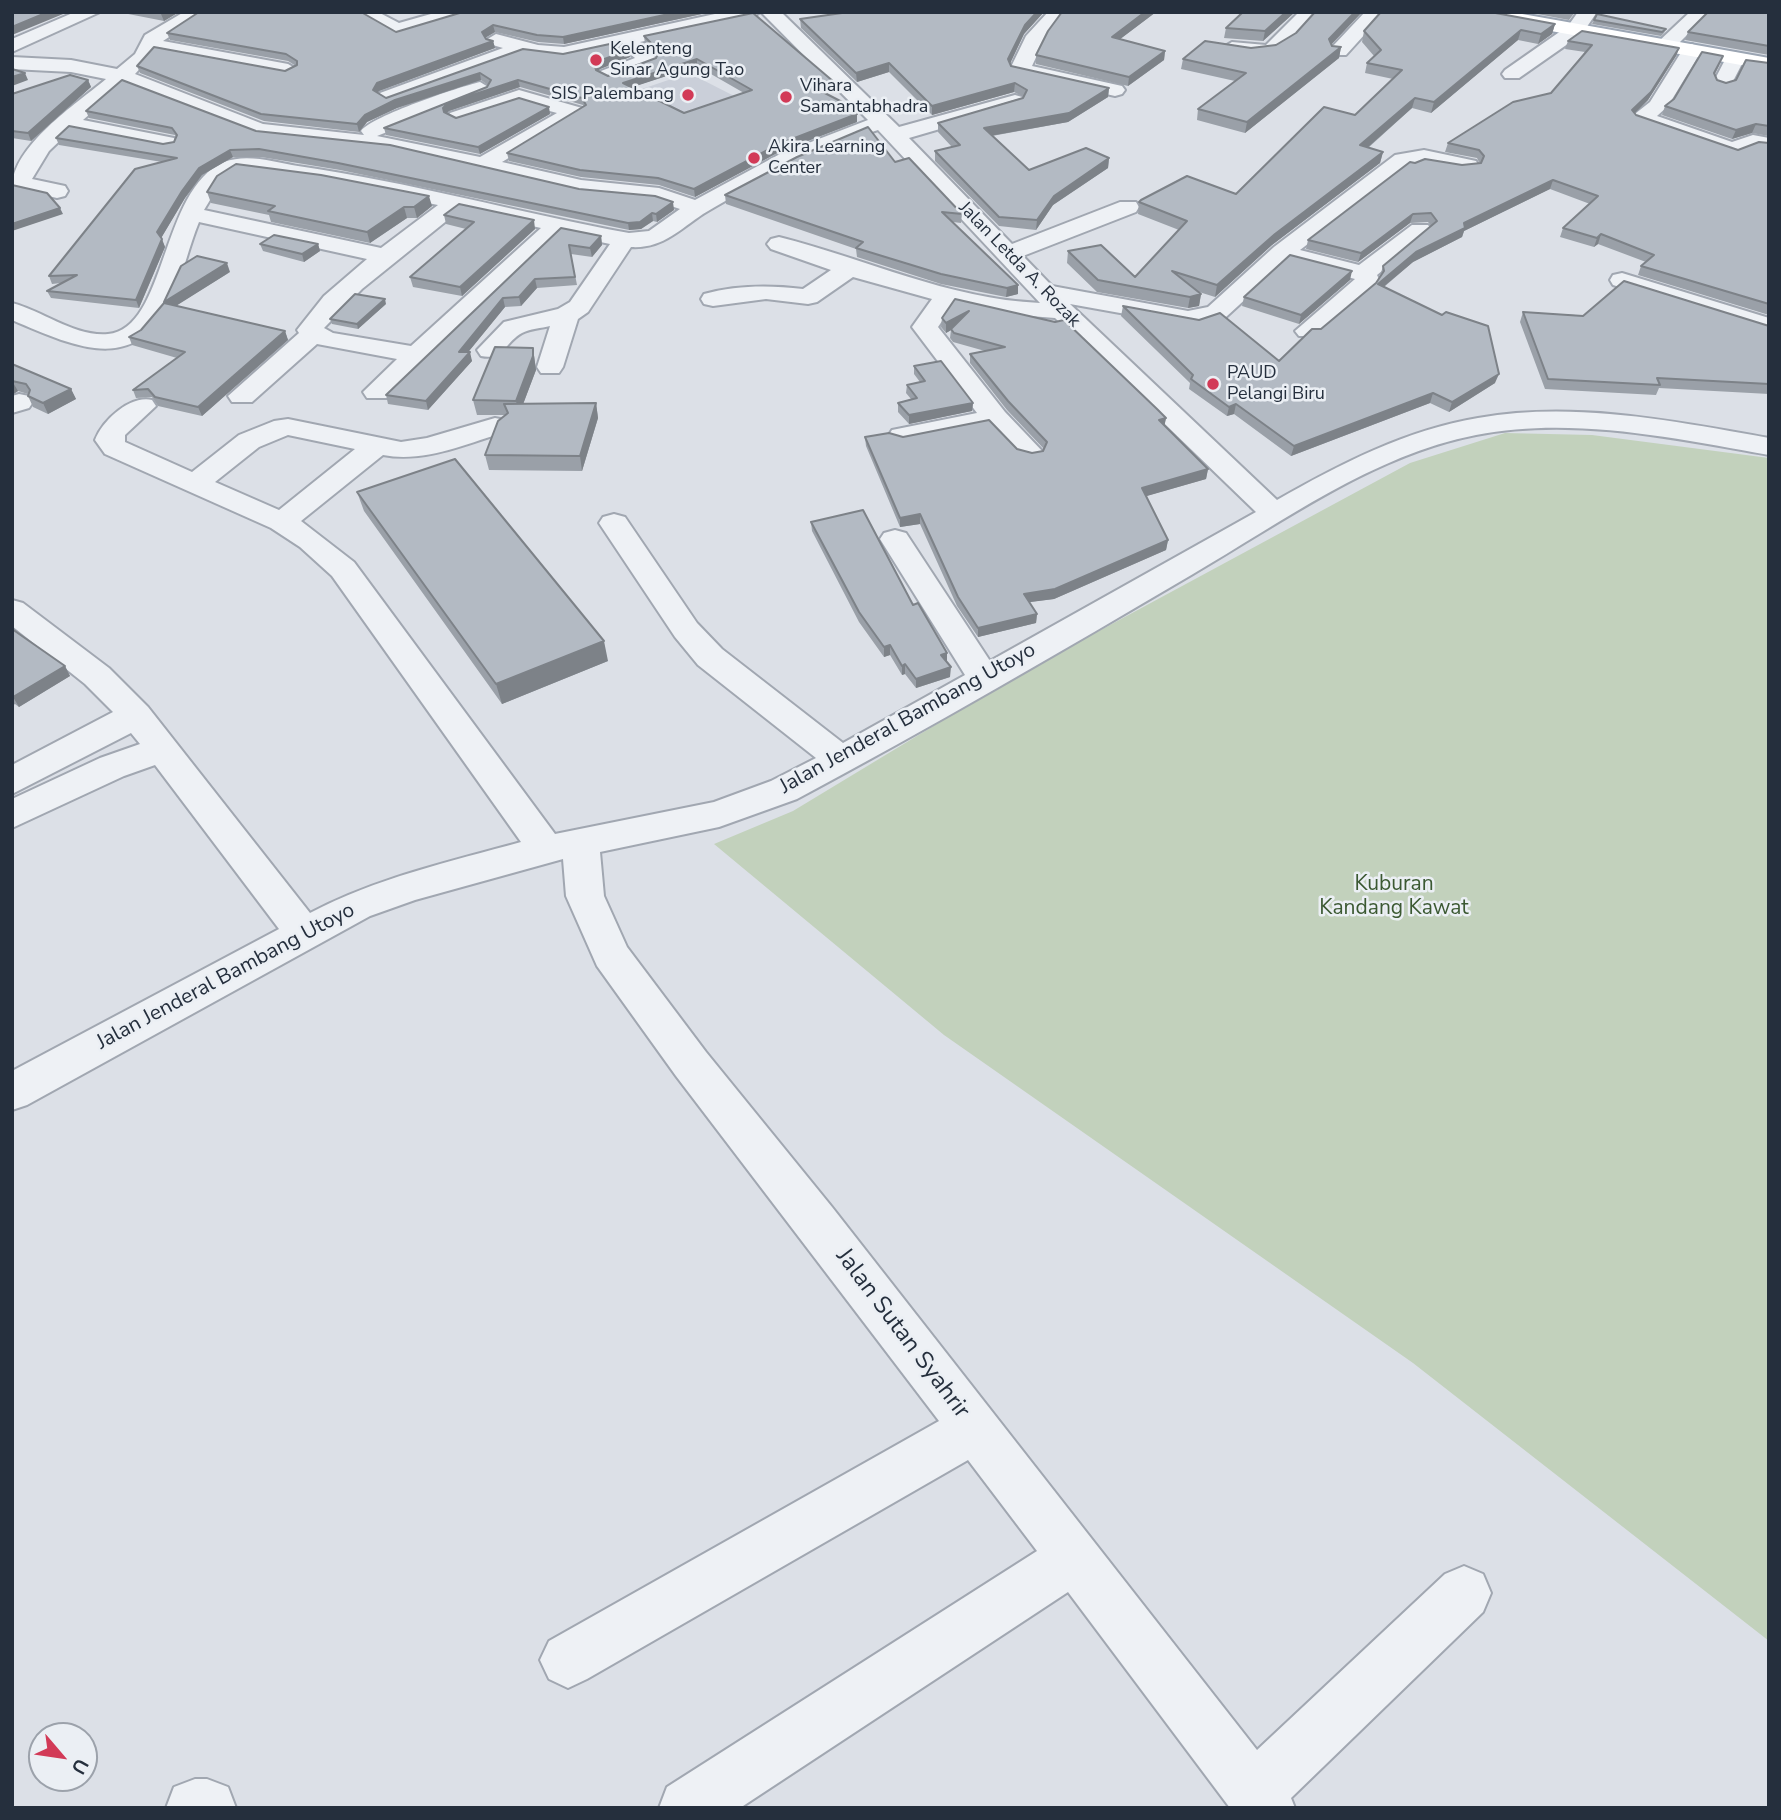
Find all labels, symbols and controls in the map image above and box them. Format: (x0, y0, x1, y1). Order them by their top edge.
place label: Kelenteng Sinar Agung Tao (610, 39, 744, 82)
marker: Kelenteng Sinar Agung Tao (588, 52, 604, 68)
place label: Vihara Samantabhadra (800, 76, 928, 119)
place label: SIS Palembang (551, 84, 674, 106)
marker: SIS Palembang (680, 87, 696, 103)
marker: Vihara Samantabhadra (778, 89, 794, 105)
place label: Akira Learning Center (768, 137, 885, 180)
marker: Akira Learning Center (746, 150, 762, 166)
street label: Jalan Letda A. Rozak (954, 198, 1084, 332)
place label: PAUD Pelangi Biru (1227, 363, 1325, 406)
marker: PAUD Pelangi Biru (1205, 376, 1221, 392)
street label: Jalan Jenderal Bambang Utoyo (776, 638, 1040, 800)
park label: Kuburan Kandang Kawat (1319, 872, 1469, 922)
street label: Jalan Jenderal Bambang Utoyo (93, 898, 359, 1056)
street label: Jalan Sutan Syahrir (829, 1243, 975, 1425)
north arrow (28, 1722, 98, 1792)
text: U (65, 1754, 94, 1779)

